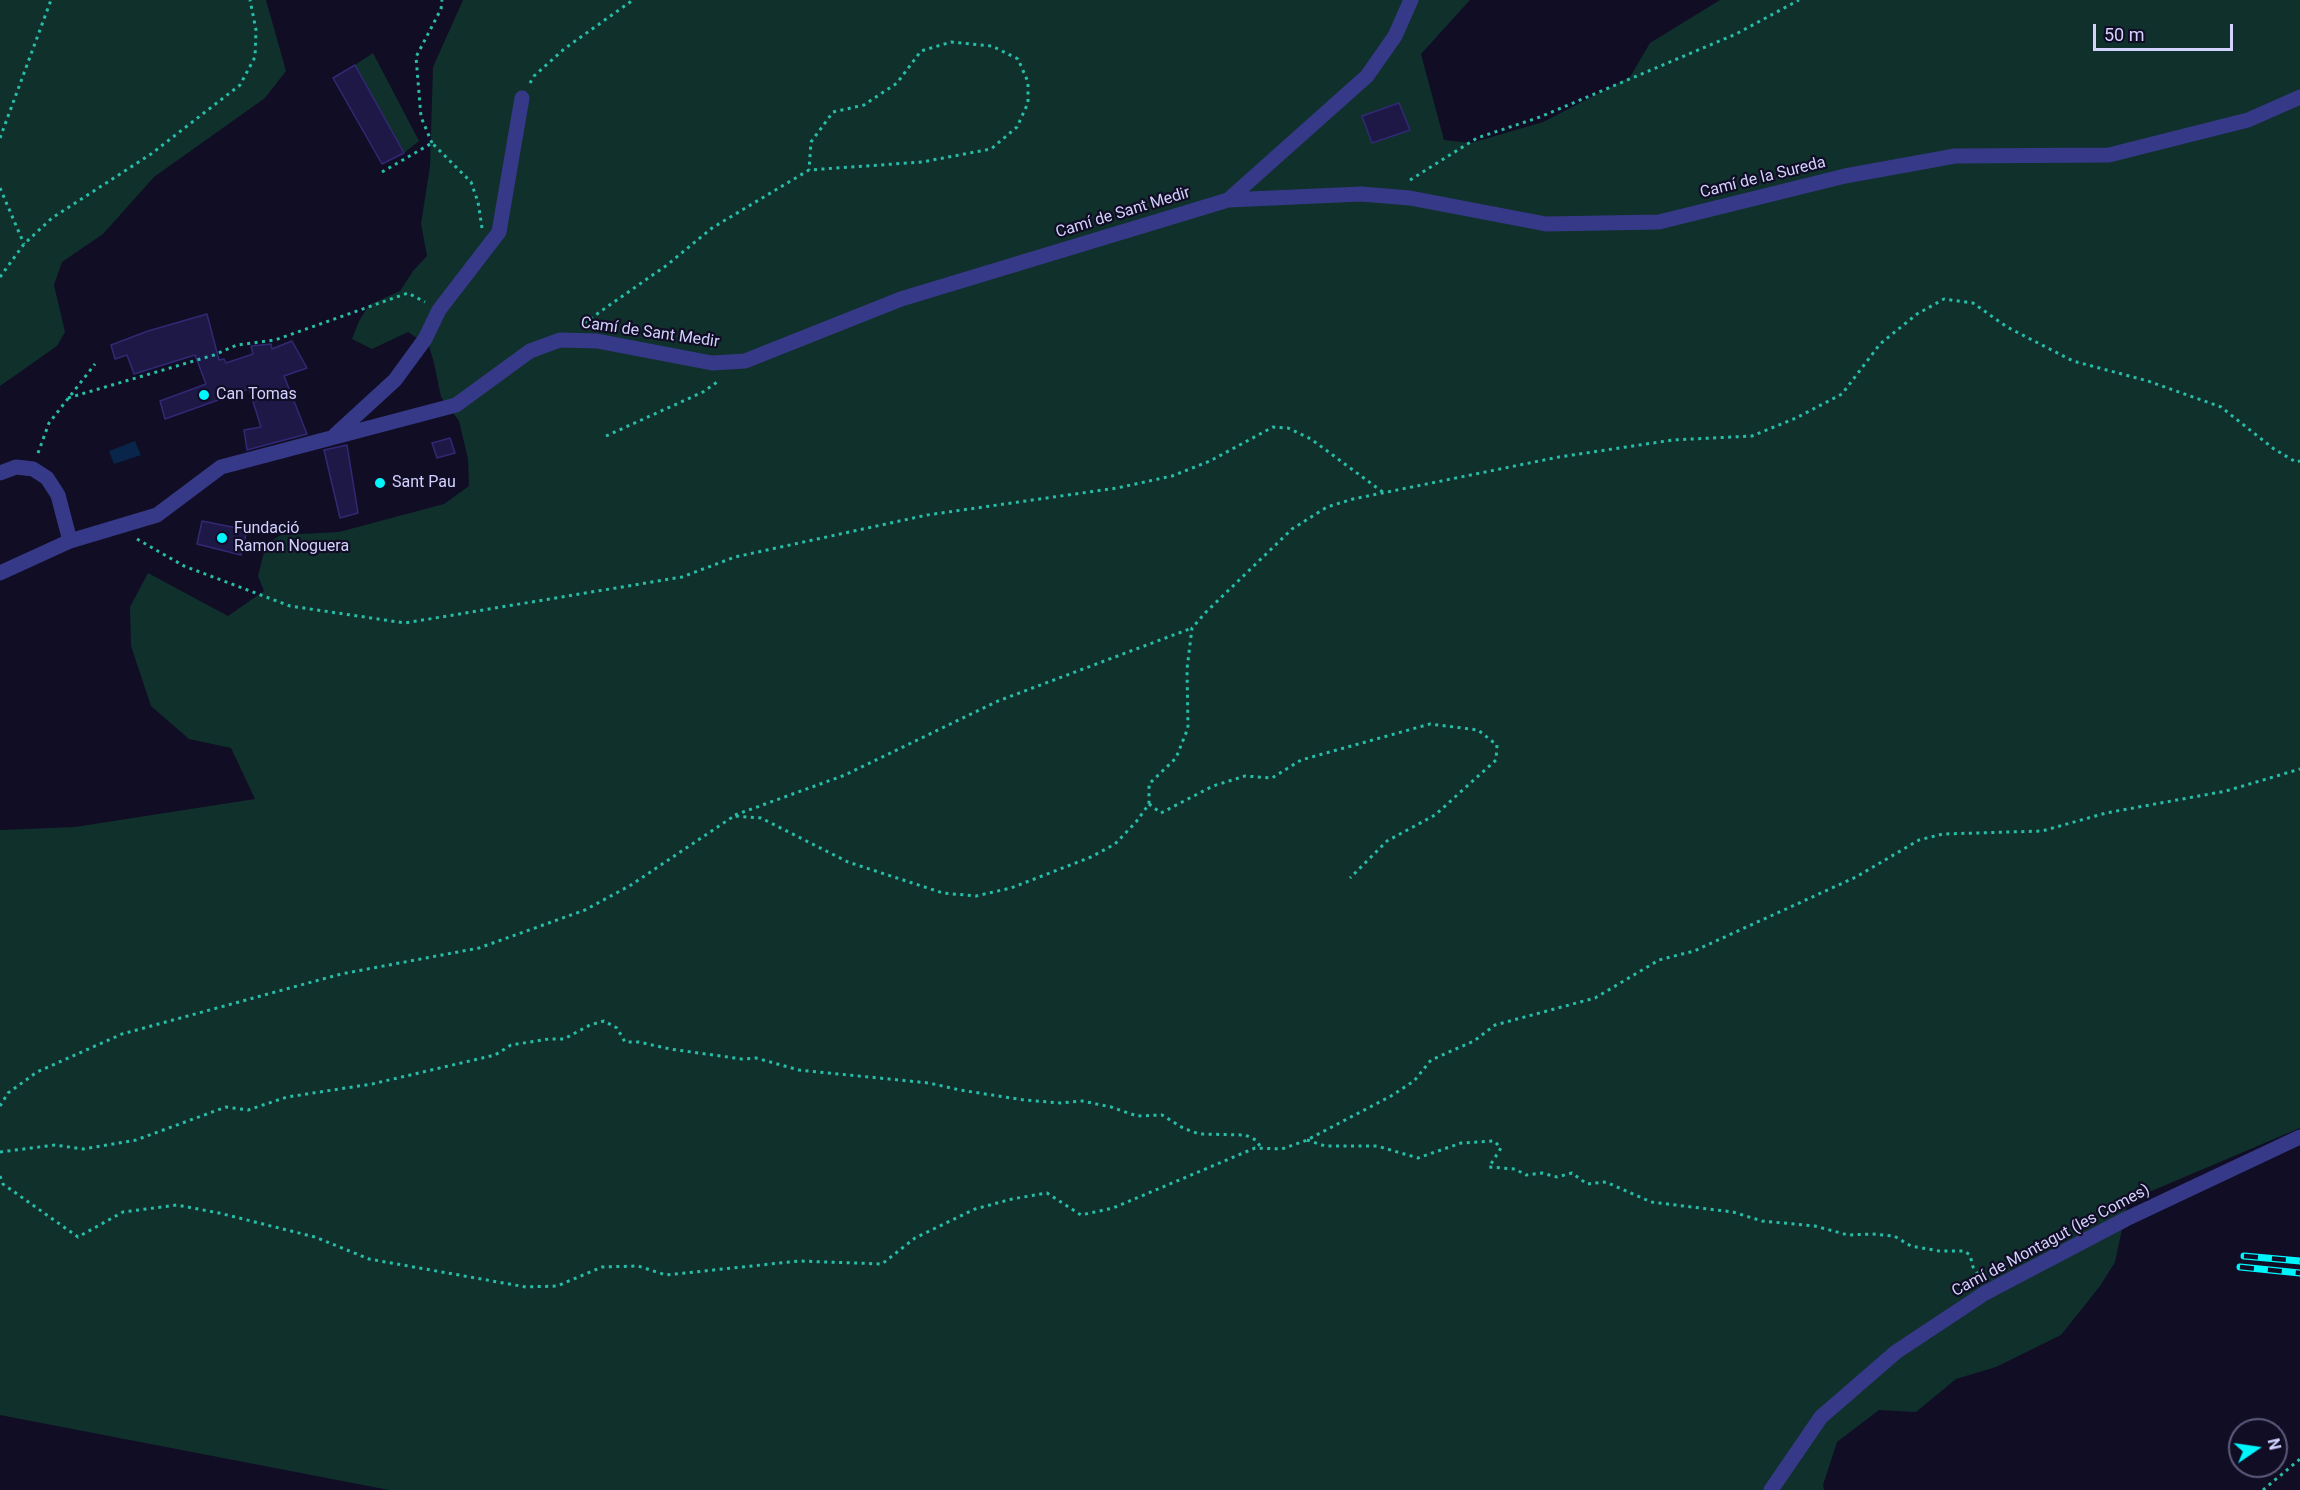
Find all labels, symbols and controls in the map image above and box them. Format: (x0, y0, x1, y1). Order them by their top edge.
scale bar (2096, 12, 2236, 50)
text: 50 m (2104, 24, 2144, 45)
street label: Camí de la Sureda (1698, 153, 1828, 203)
street label: Camí de Sant Medir (1053, 183, 1193, 243)
street label: Camí de Sant Medir (580, 314, 720, 352)
place label: Can Tomas (216, 385, 297, 405)
marker: Can Tomas (197, 388, 211, 402)
place label: Sant Pau (392, 473, 456, 493)
marker: Sant Pau (373, 476, 387, 490)
place label: Fundació Ramon Noguera (234, 519, 349, 557)
marker: Fundació Ramon Noguera (215, 531, 229, 545)
street label: Camí de Montagut (les Comes) (1949, 1181, 2153, 1301)
north arrow (2228, 1418, 2288, 1478)
text: N (2264, 1437, 2285, 1452)

